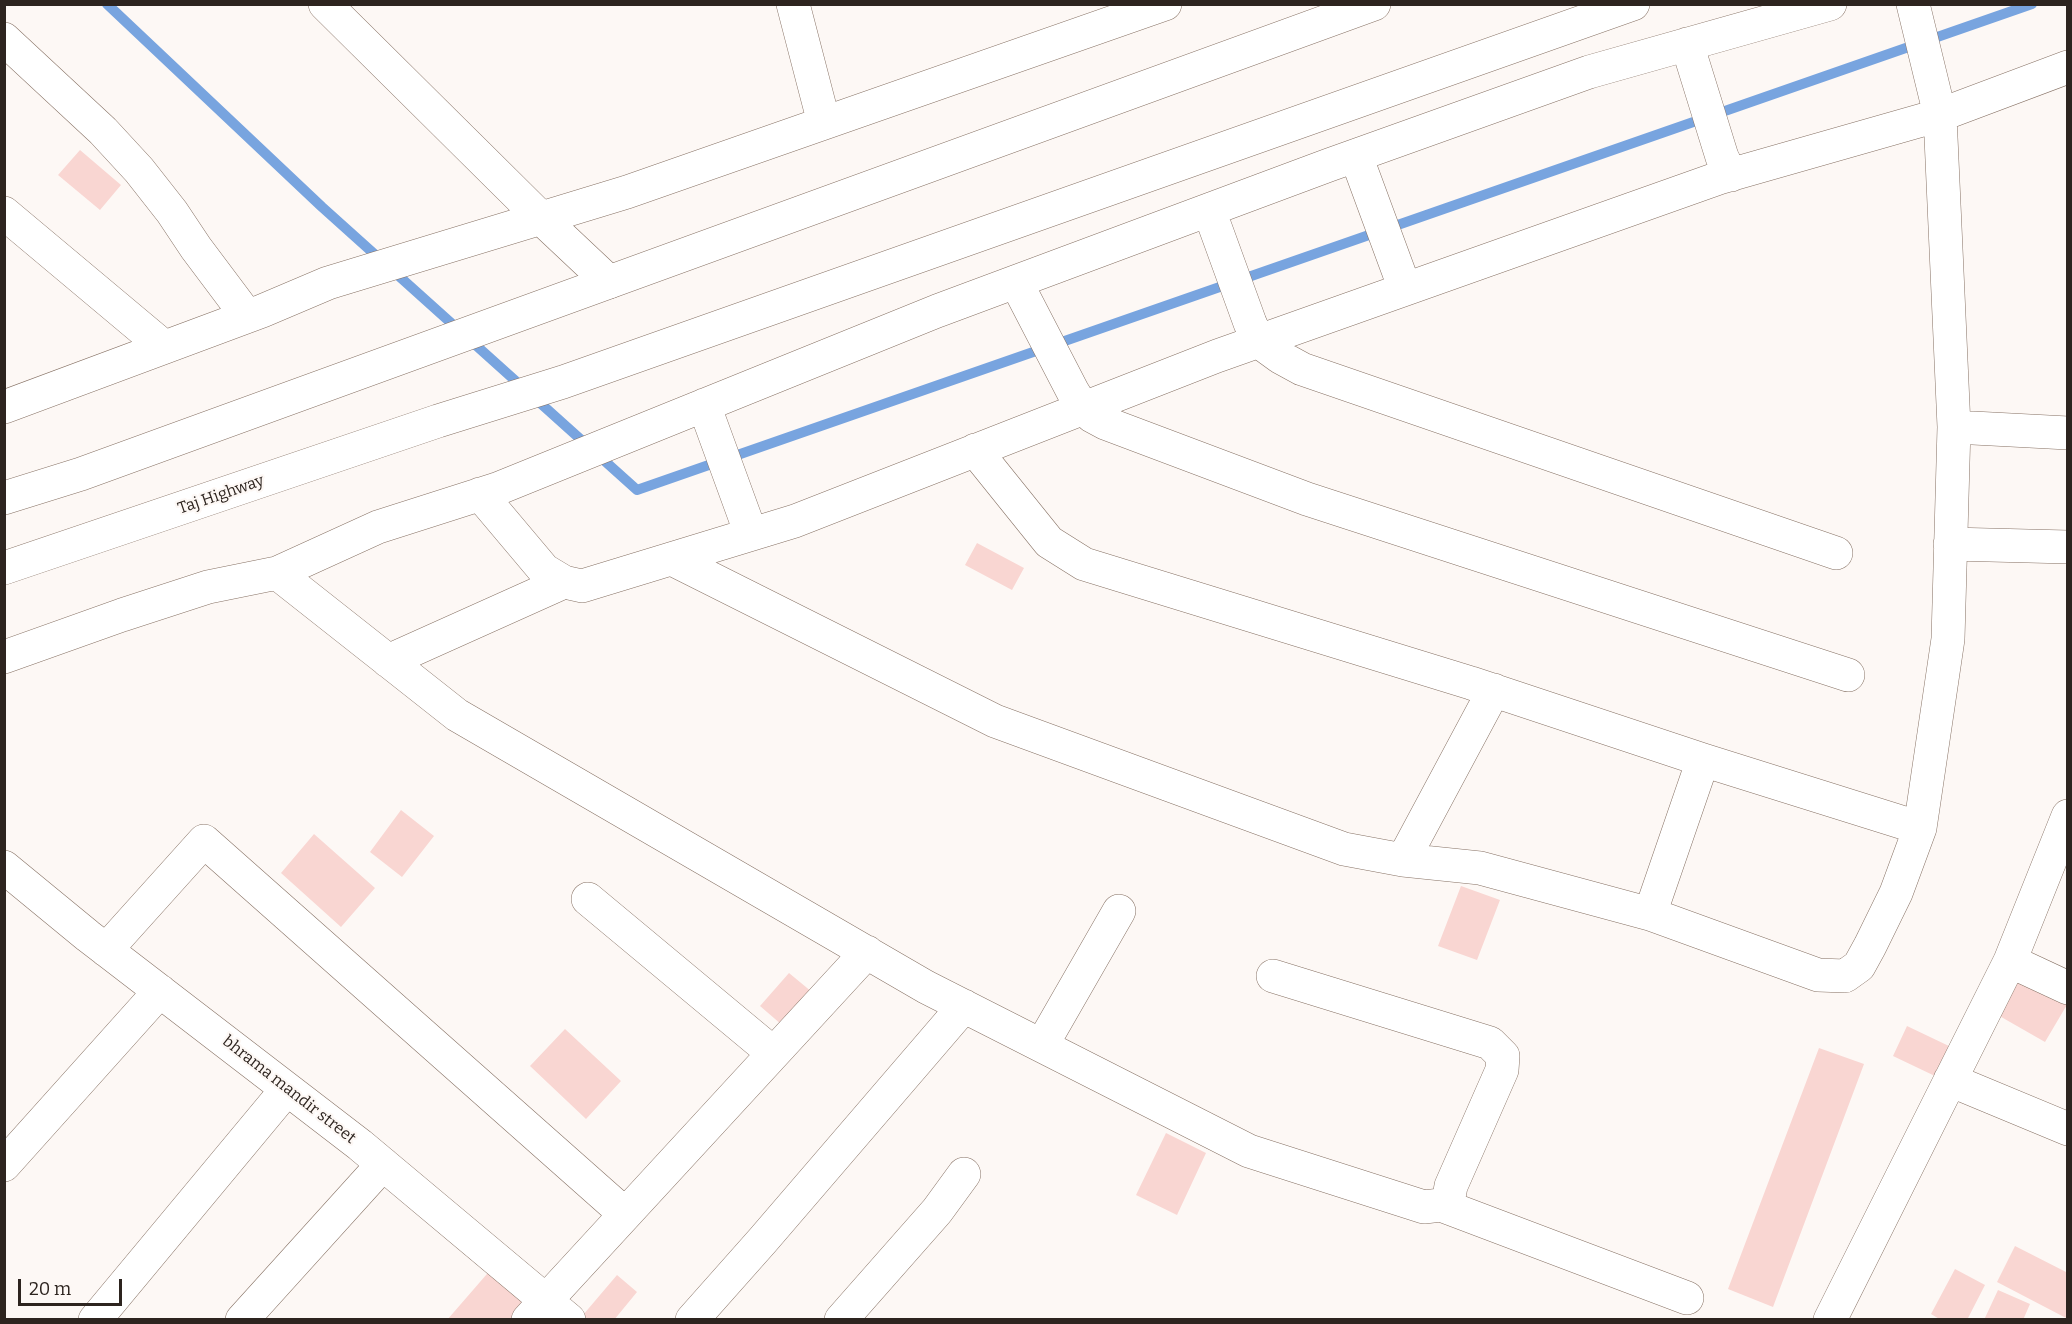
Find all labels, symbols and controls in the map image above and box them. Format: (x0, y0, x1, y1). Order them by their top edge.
street label: Taj Highway (175, 471, 267, 519)
street label: bhrama mandir street (219, 1032, 359, 1148)
scale bar (21, 1267, 124, 1305)
text: 20 m (29, 1278, 71, 1300)

